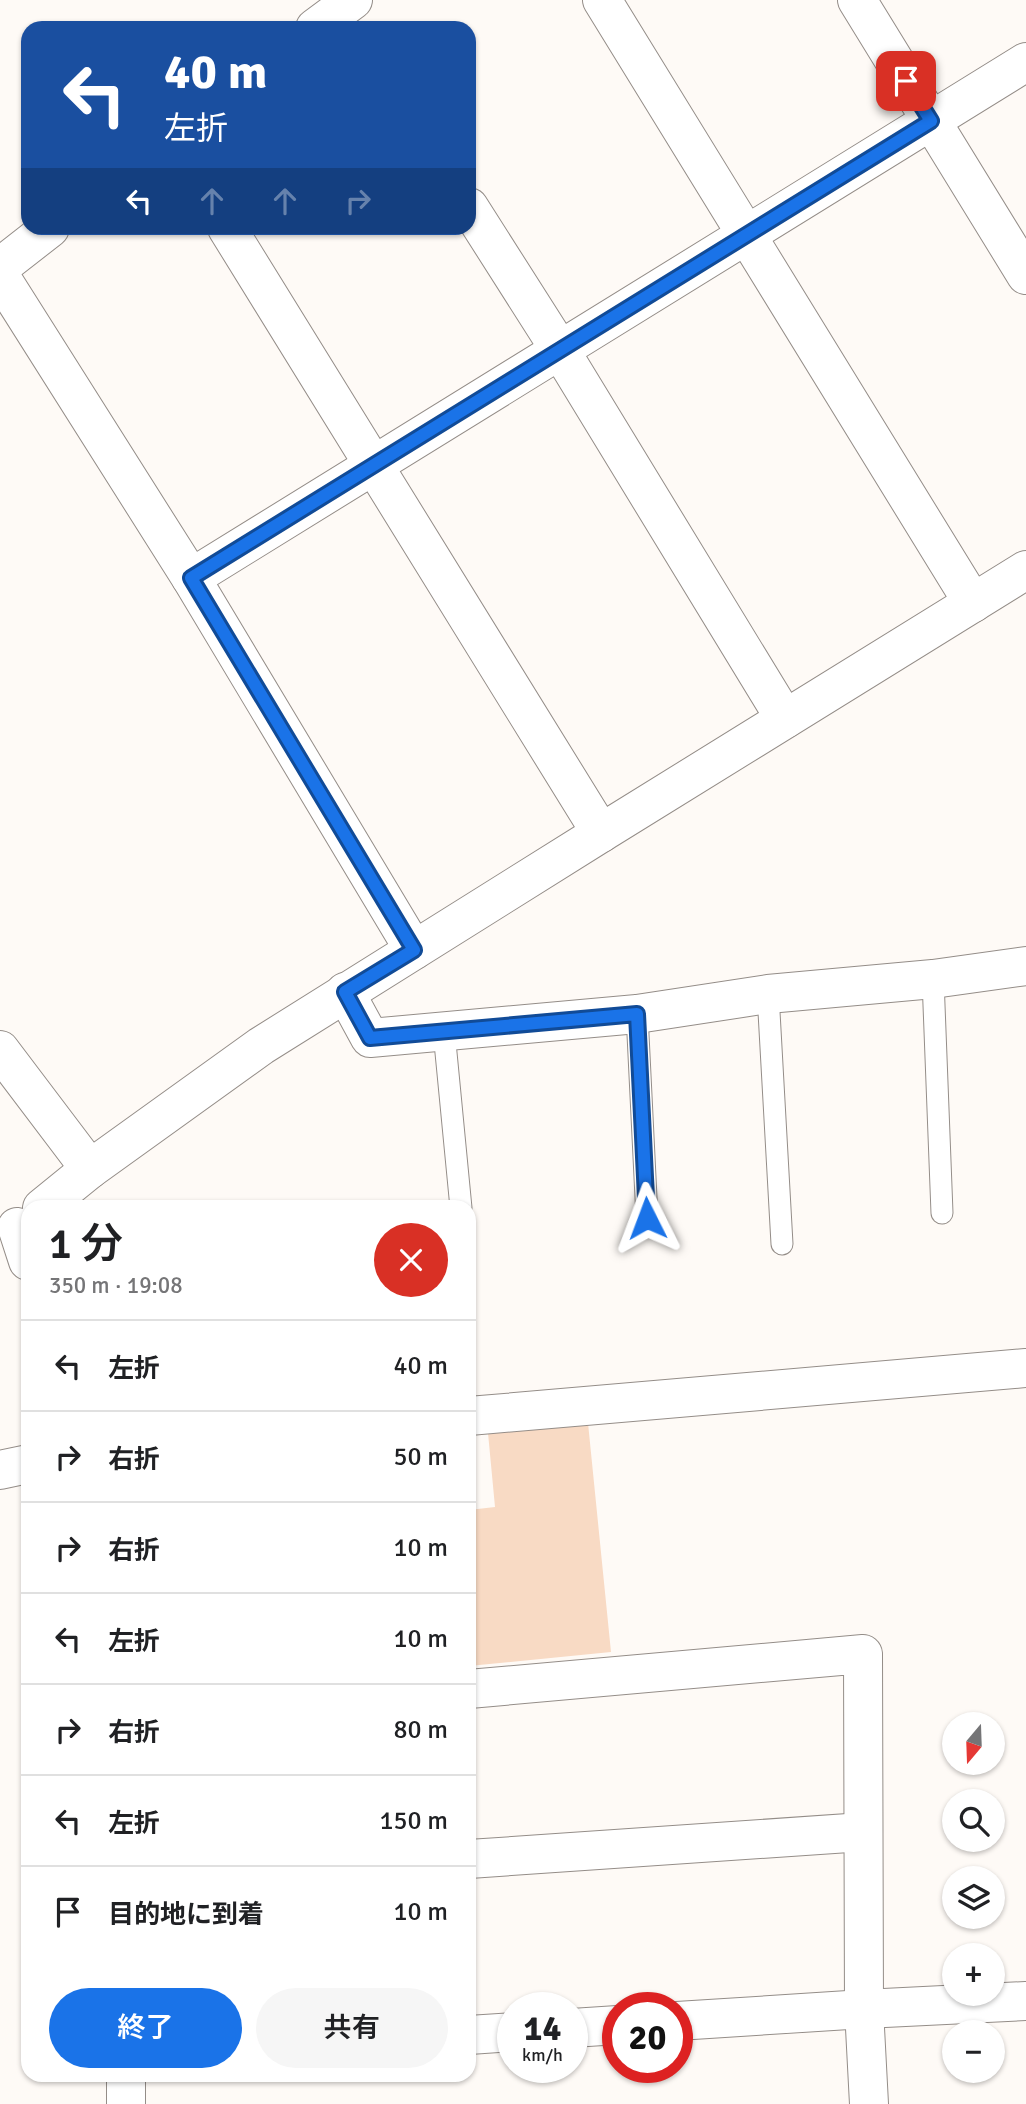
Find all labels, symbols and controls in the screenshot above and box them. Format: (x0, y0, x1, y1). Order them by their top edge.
text: 40 m (164, 42, 267, 102)
icon: left (49, 49, 140, 140)
pin (876, 51, 936, 111)
icon: arrive (887, 62, 925, 100)
text: 左折 (164, 109, 228, 148)
icon: left (120, 182, 158, 220)
icon: ahead (193, 182, 231, 220)
icon: ahead (266, 182, 304, 220)
icon: right (339, 182, 377, 220)
position arrow (610, 1181, 684, 1255)
text: 1 分 (49, 1219, 123, 1270)
button: close (374, 1223, 448, 1297)
text: 350 m · 19:08 (49, 1271, 183, 1300)
icon: left (49, 1347, 87, 1385)
text: 40 m (393, 1350, 448, 1382)
text: 左折 (108, 1353, 160, 1385)
icon: right (49, 1438, 87, 1476)
text: 50 m (393, 1441, 448, 1473)
text: 右折 (108, 1444, 160, 1476)
icon: right (49, 1529, 87, 1567)
text: 10 m (393, 1532, 448, 1564)
text: 右折 (108, 1535, 160, 1567)
icon: left (49, 1620, 87, 1658)
text: 10 m (393, 1623, 448, 1655)
text: 左折 (108, 1626, 160, 1658)
icon: right (49, 1711, 87, 1749)
north arrow (942, 1712, 1004, 1774)
map controls (942, 1712, 1005, 2083)
text: 80 m (393, 1714, 448, 1746)
text: 右折 (108, 1717, 160, 1749)
button: search (942, 1789, 1005, 1852)
icon: left (49, 1802, 87, 1840)
text: 150 m (379, 1805, 448, 1837)
text: 左折 (108, 1808, 160, 1840)
button: layers (942, 1866, 1005, 1929)
icon: arrive (49, 1893, 87, 1931)
text: 10 m (393, 1896, 448, 1928)
text: 目的地に到着 (108, 1899, 264, 1931)
button: + (942, 1943, 1005, 2006)
button: 終了 (49, 1988, 242, 2068)
button: 共有 (256, 1988, 448, 2068)
speed limit sign: 20 (602, 1992, 693, 2083)
text: 14 (524, 2007, 561, 2050)
button: − (942, 2020, 1005, 2083)
text: km/h (522, 2044, 563, 2066)

